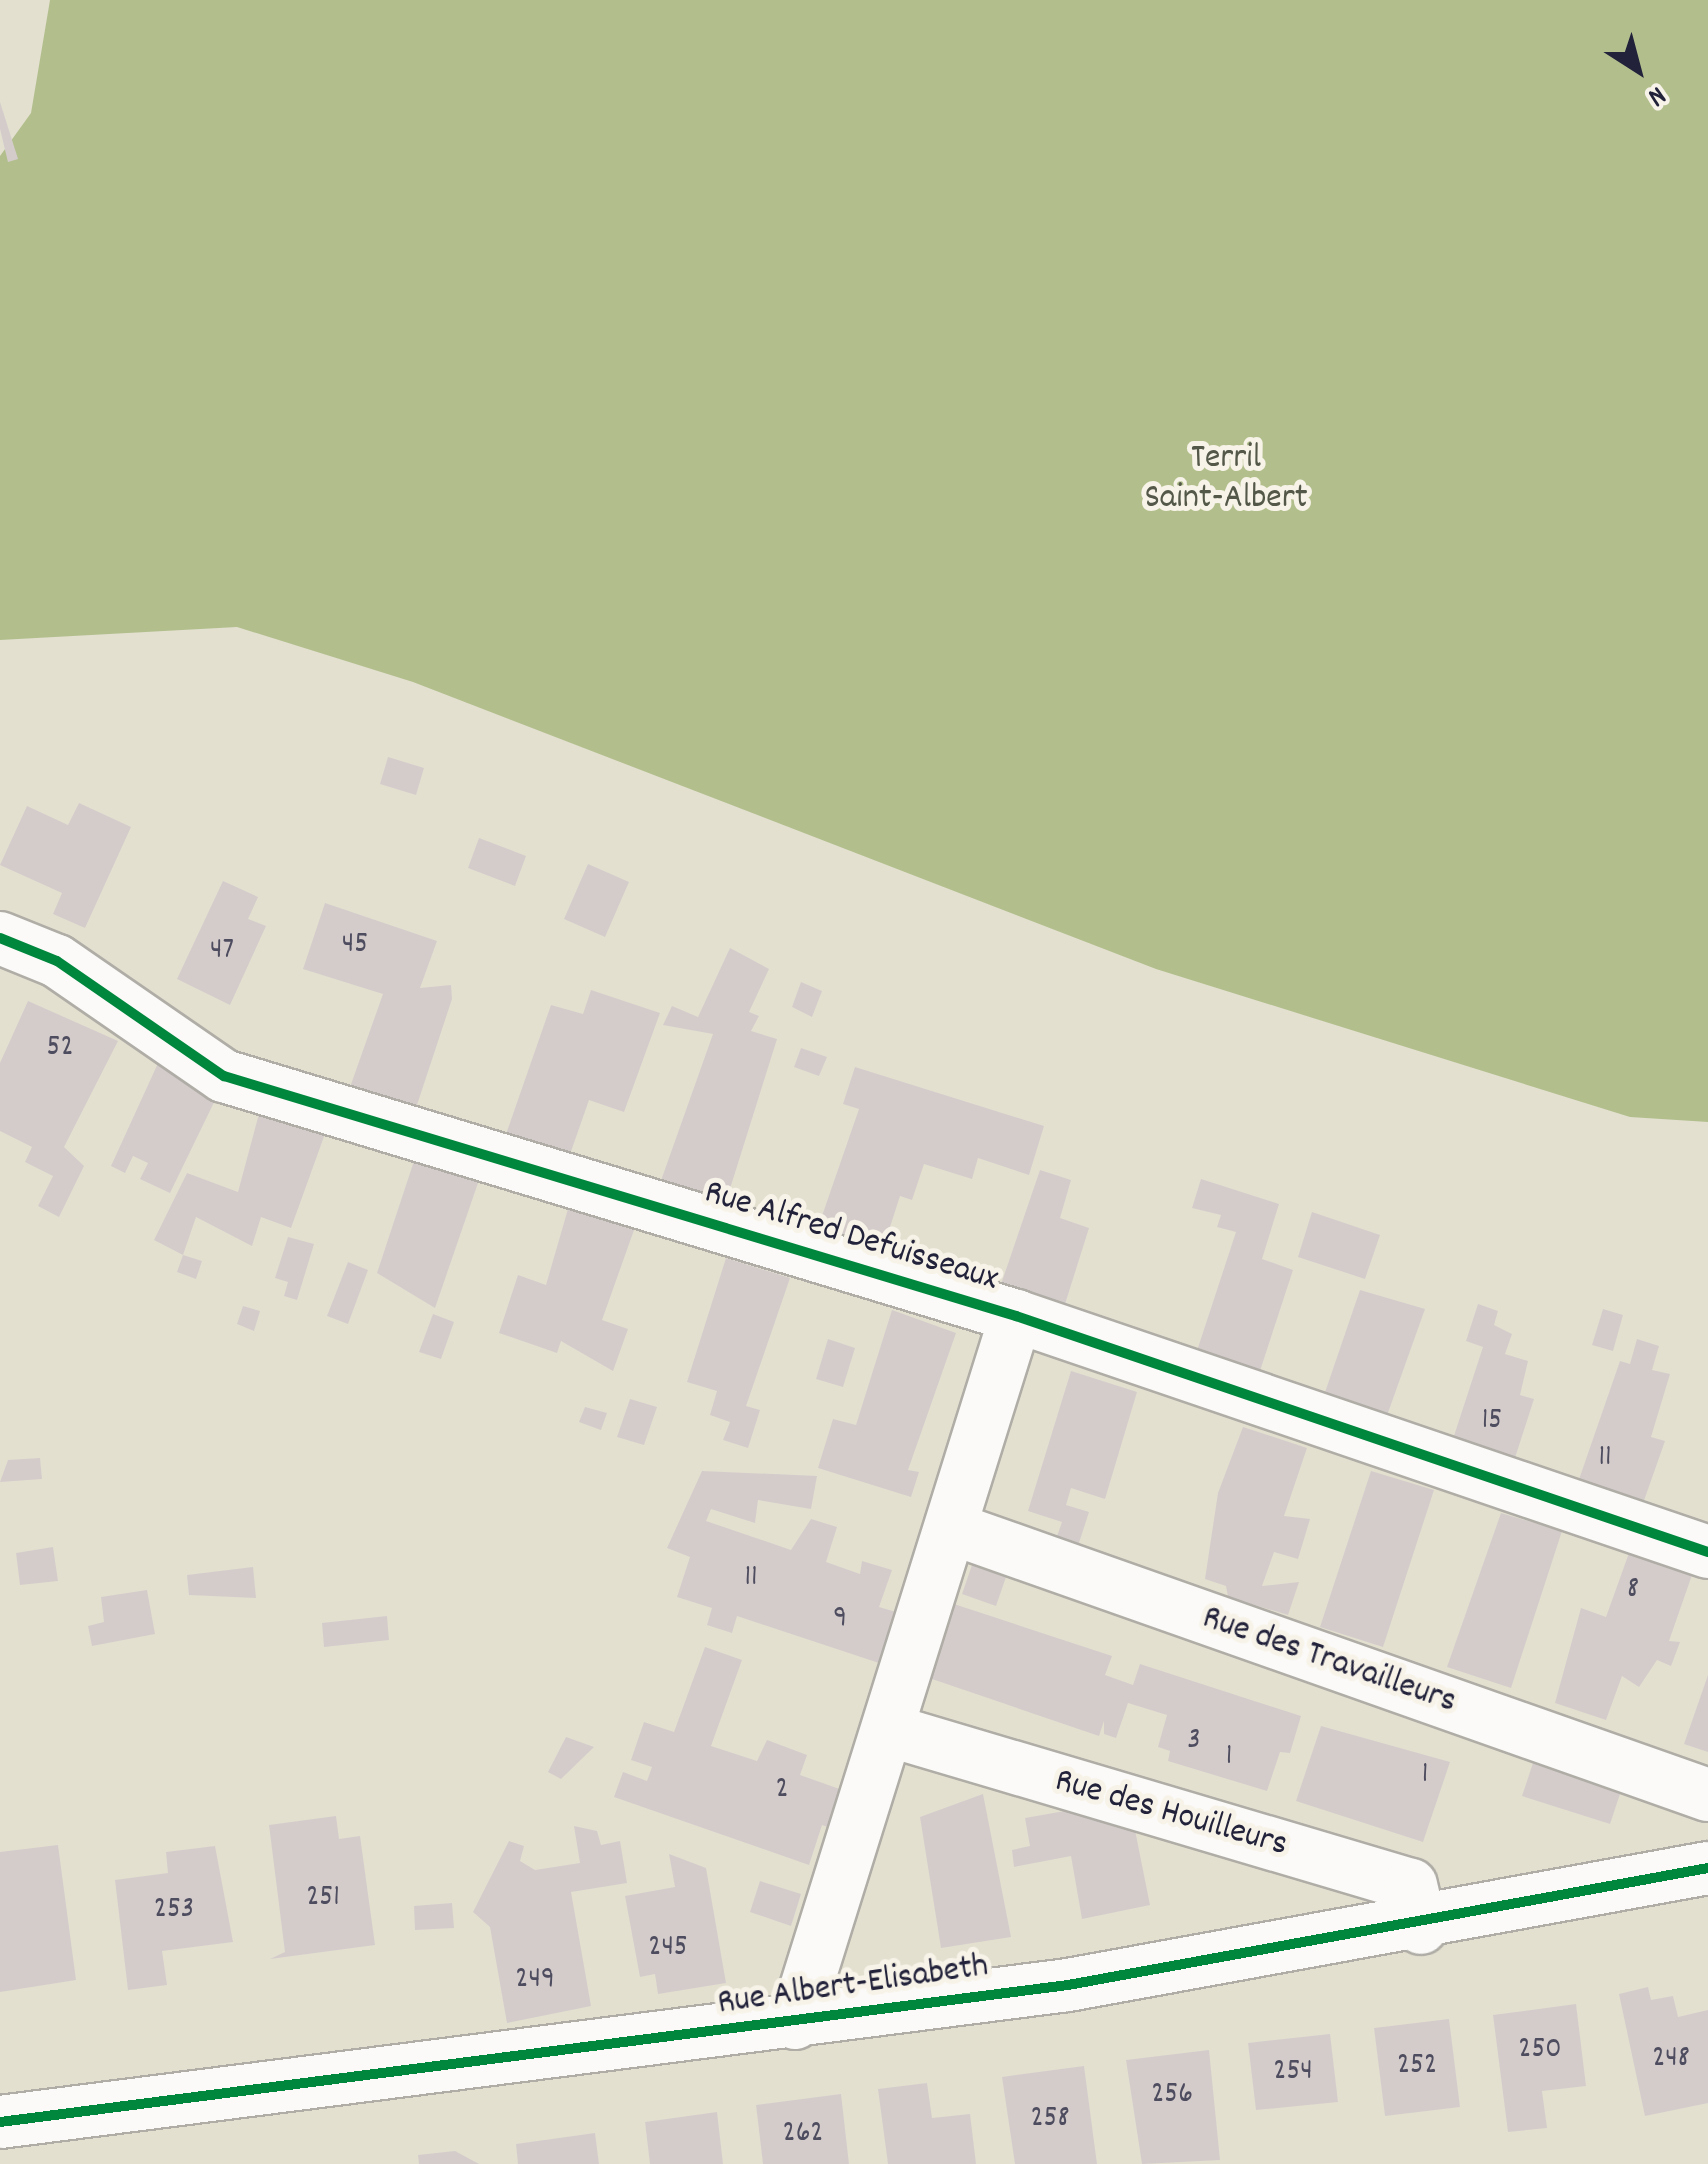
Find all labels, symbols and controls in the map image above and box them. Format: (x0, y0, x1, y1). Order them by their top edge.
north arrow (1588, 20, 1688, 120)
text: N (1638, 74, 1673, 115)
park label: Terril Saint-Albert (1144, 438, 1308, 520)
house number: 45 (342, 928, 368, 964)
house number: 47 (210, 934, 234, 970)
house number: 52 (47, 1031, 73, 1067)
street label: Rue Alfred Defuisseaux (699, 1172, 1003, 1302)
house number: 15 (1482, 1404, 1502, 1440)
house number: 11 (1598, 1441, 1612, 1477)
house number: 11 (744, 1561, 758, 1597)
house number: 8 (1627, 1573, 1639, 1609)
street label: Rue des Travailleurs (1197, 1598, 1461, 1724)
house number: 9 (833, 1602, 847, 1638)
house number: 3 (1187, 1724, 1201, 1760)
house number: 1 (1226, 1740, 1232, 1776)
house number: 1 (1422, 1758, 1428, 1794)
street label: Rue des Houilleurs (1050, 1761, 1292, 1867)
house number: 2 (775, 1773, 789, 1809)
house number: 251 (306, 1881, 340, 1917)
house number: 253 (154, 1893, 194, 1929)
house number: 245 (648, 1931, 688, 1967)
street label: Rue Albert-Elisabeth (715, 1946, 991, 2026)
house number: 249 (515, 1963, 555, 1999)
house number: 250 (1518, 2033, 1562, 2069)
house number: 248 (1652, 2042, 1690, 2078)
house number: 252 (1397, 2049, 1437, 2085)
house number: 254 (1273, 2055, 1313, 2091)
house number: 256 (1151, 2078, 1193, 2114)
house number: 258 (1030, 2102, 1070, 2138)
house number: 262 (783, 2117, 823, 2153)

